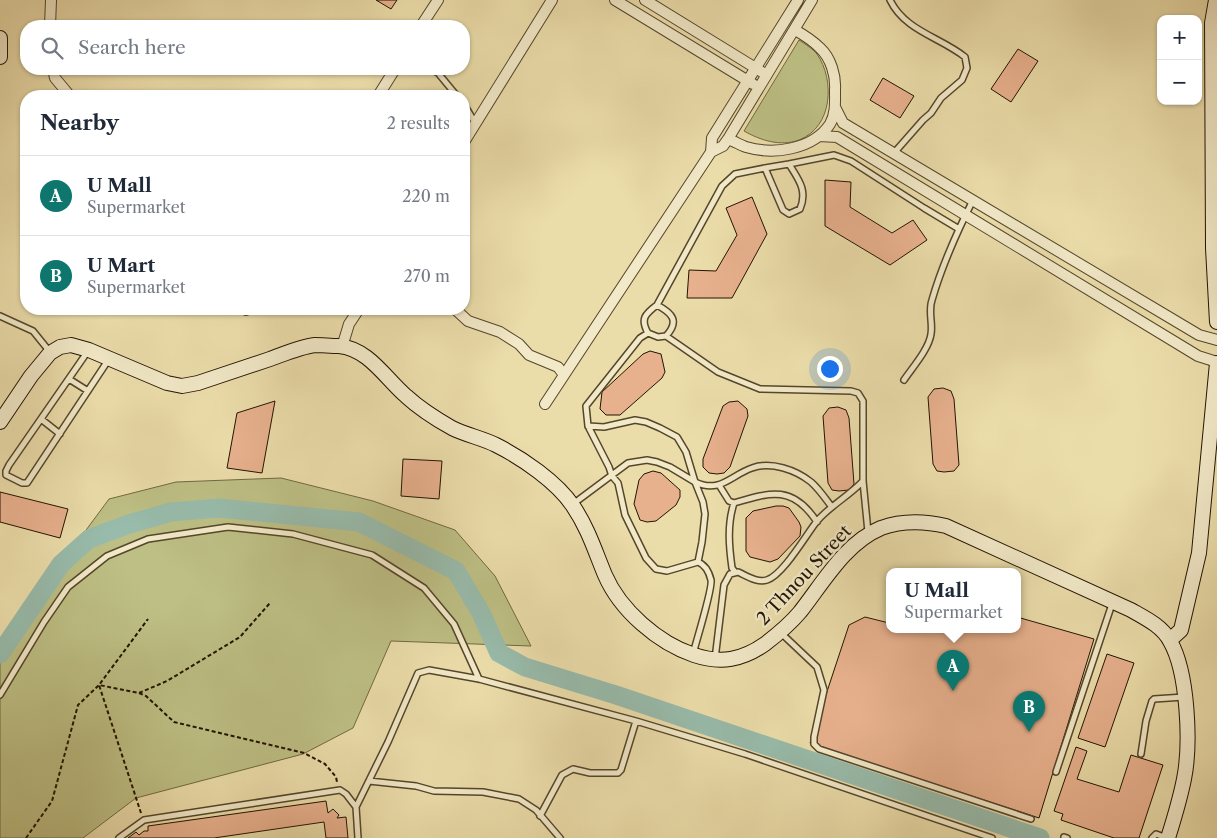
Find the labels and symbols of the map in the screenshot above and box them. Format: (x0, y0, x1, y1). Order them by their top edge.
your location (817, 356, 843, 382)
street label: 2 Thnou Street (752, 520, 856, 630)
pin: A (937, 650, 969, 691)
pin: B (1013, 691, 1045, 732)

